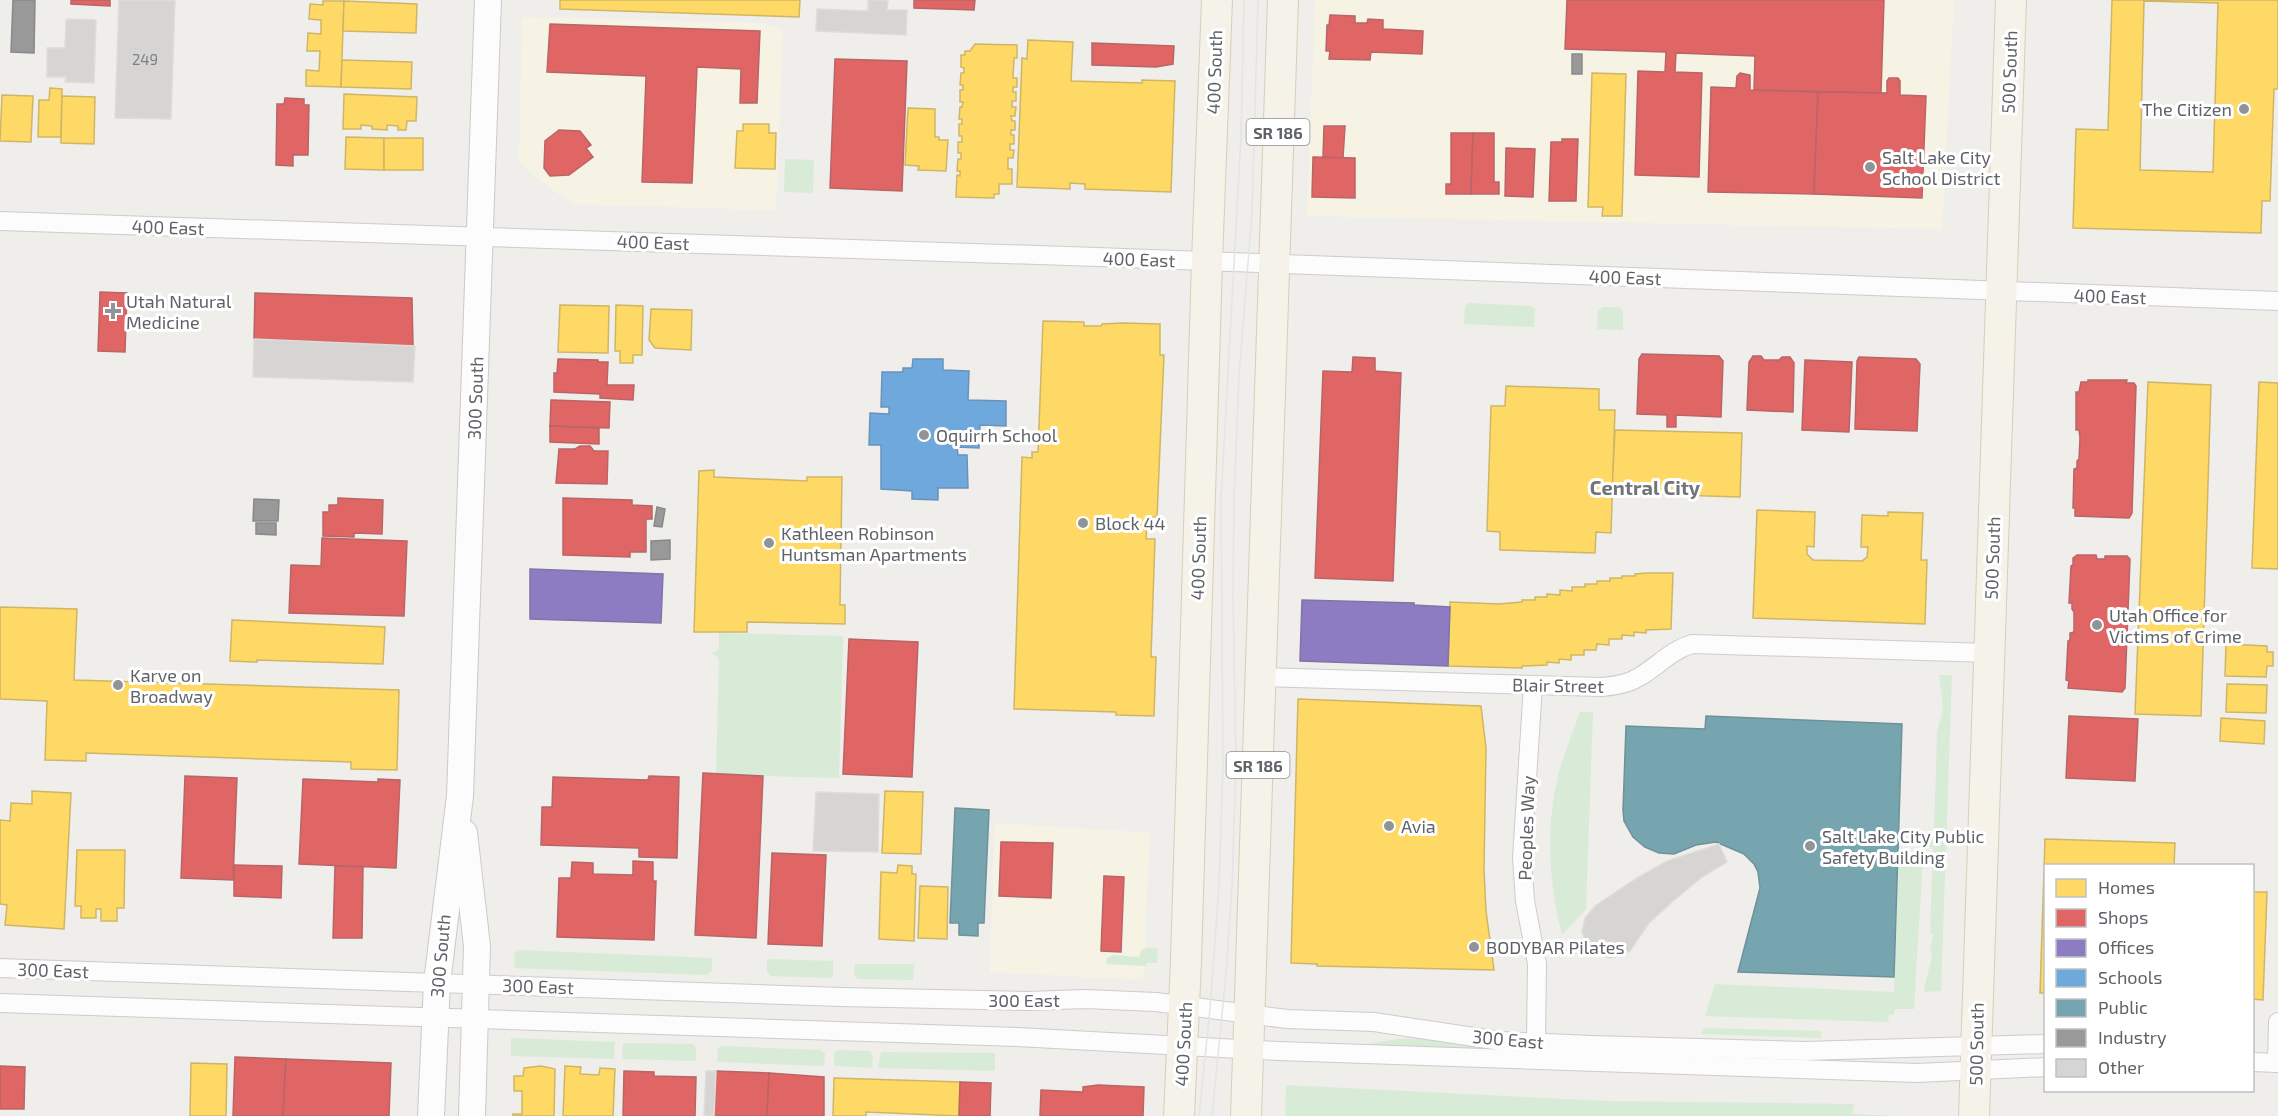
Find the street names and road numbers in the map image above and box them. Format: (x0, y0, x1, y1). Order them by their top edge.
street label: 400 South (1202, 29, 1226, 115)
street label: 500 South (1997, 30, 2021, 114)
road number: SR 186 (1246, 119, 1310, 145)
street label: 400 East (131, 215, 205, 239)
street label: 400 East (616, 230, 690, 254)
street label: 400 East (1102, 247, 1176, 271)
street label: 400 East (1588, 265, 1662, 289)
street label: 400 East (2073, 284, 2147, 308)
street label: 300 South (463, 356, 487, 440)
street label: 400 South (1186, 515, 1210, 601)
street label: 500 South (1980, 516, 2004, 600)
street label: Blair Street (1512, 673, 1604, 697)
road number: SR 186 (1226, 752, 1290, 778)
street label: Peoples Way (1513, 775, 1539, 881)
street label: 300 South (425, 913, 455, 999)
street label: 300 East (17, 958, 89, 982)
street label: 300 East (502, 974, 574, 998)
street label: 300 East (988, 989, 1060, 1011)
street label: 400 South (1170, 1001, 1196, 1087)
street label: 500 South (1964, 1002, 1988, 1086)
street label: 300 East (1471, 1025, 1545, 1053)

